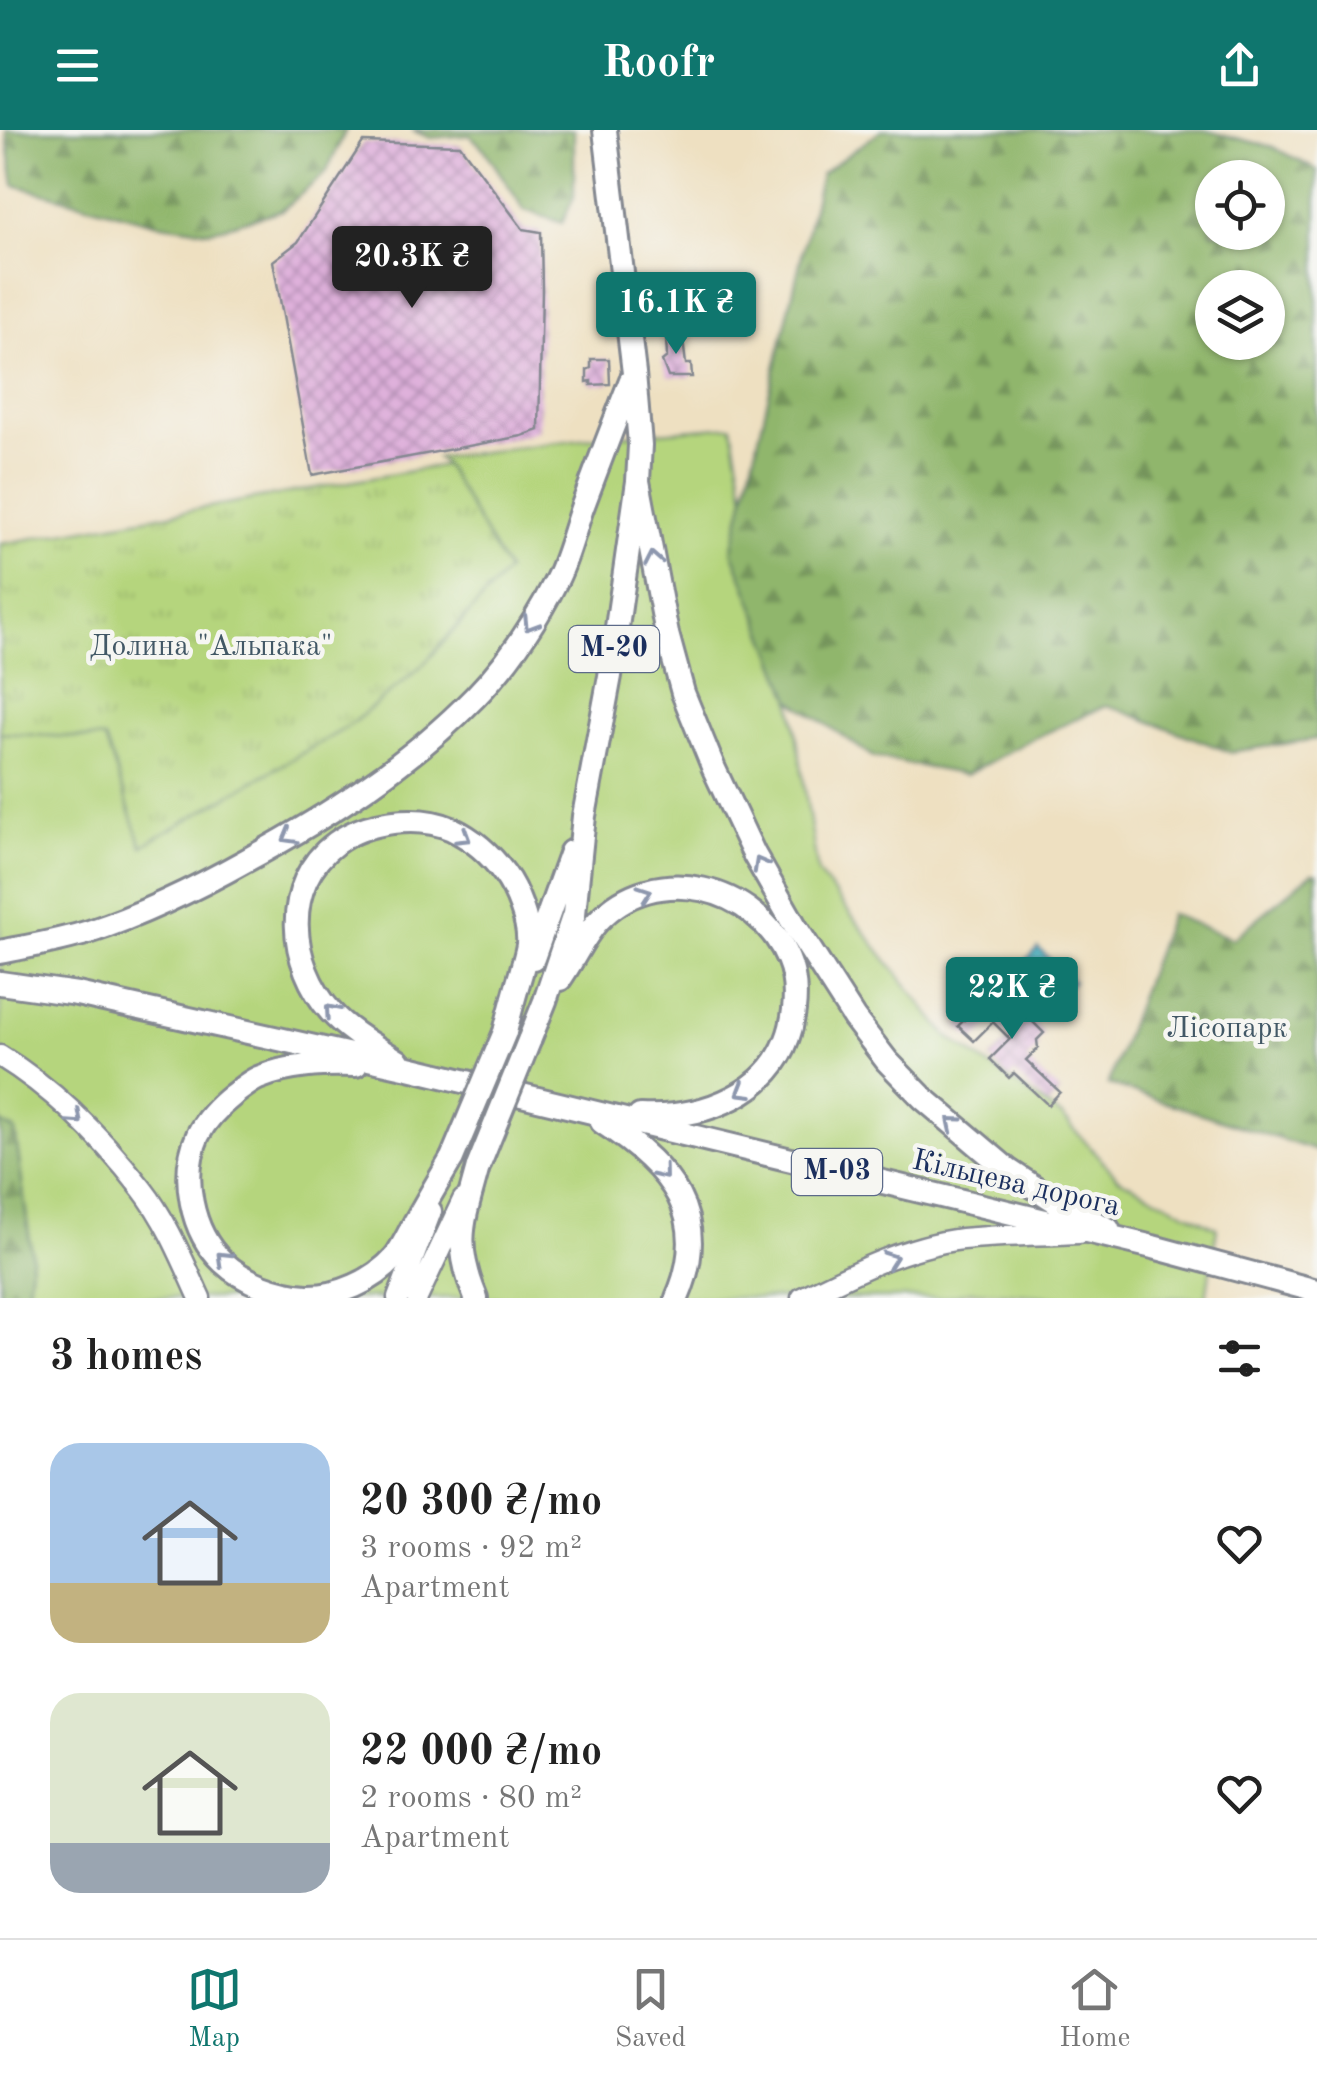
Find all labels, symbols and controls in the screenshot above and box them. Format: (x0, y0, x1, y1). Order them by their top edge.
icon: menu (50, 38, 105, 93)
icon: share (1212, 38, 1267, 93)
text: Roofr (602, 42, 715, 87)
map controls (1195, 160, 1285, 360)
button: locate (1195, 160, 1285, 250)
pin: 20.3K ₴ (320, 226, 504, 311)
text: 20.3K ₴ (354, 242, 470, 274)
button: layers (1195, 270, 1285, 360)
pin: 16.1K ₴ (584, 272, 768, 357)
text: 16.1K ₴ (618, 288, 734, 320)
one-way arrow (643, 551, 664, 567)
one-way arrow (523, 613, 542, 631)
road number: М-20 (569, 626, 659, 672)
park label: Долина "Альпака" (89, 632, 333, 662)
one-way arrow (282, 825, 300, 844)
one-way arrow (453, 825, 471, 844)
one-way arrow (753, 856, 772, 875)
one-way arrow (635, 884, 653, 904)
pin: 22K ₴ (942, 957, 1082, 1042)
text: 22K ₴ (968, 973, 1056, 1005)
one-way arrow (325, 1004, 343, 1022)
park label: Лісопарк (1166, 1014, 1288, 1044)
one-way arrow (736, 1079, 754, 1098)
one-way arrow (64, 1106, 83, 1124)
one-way arrow (946, 1117, 964, 1135)
street label: Кільцева дорога (909, 1146, 1123, 1223)
road number: М-03 (792, 1149, 882, 1195)
one-way arrow (650, 1161, 668, 1179)
one-way arrow (882, 1250, 899, 1271)
one-way arrow (217, 1252, 235, 1270)
icon: filters (1212, 1331, 1267, 1386)
text: 3 homes (50, 1337, 202, 1379)
text: 20 300 ₴/mo (360, 1482, 602, 1524)
icon: home (130, 1483, 250, 1603)
icon: heart (1212, 1516, 1267, 1571)
text: 3 rooms · 92 m² (360, 1533, 582, 1565)
text: Apartment (360, 1573, 510, 1605)
text: 22 000 ₴/mo (360, 1732, 602, 1774)
icon: home (130, 1733, 250, 1853)
icon: heart (1212, 1766, 1267, 1821)
text: 2 rooms · 80 m² (360, 1783, 582, 1815)
text: Apartment (360, 1823, 510, 1855)
tab: Map (187, 1962, 242, 2057)
tab: Saved (615, 1962, 686, 2057)
tab: Home (1059, 1962, 1130, 2057)

